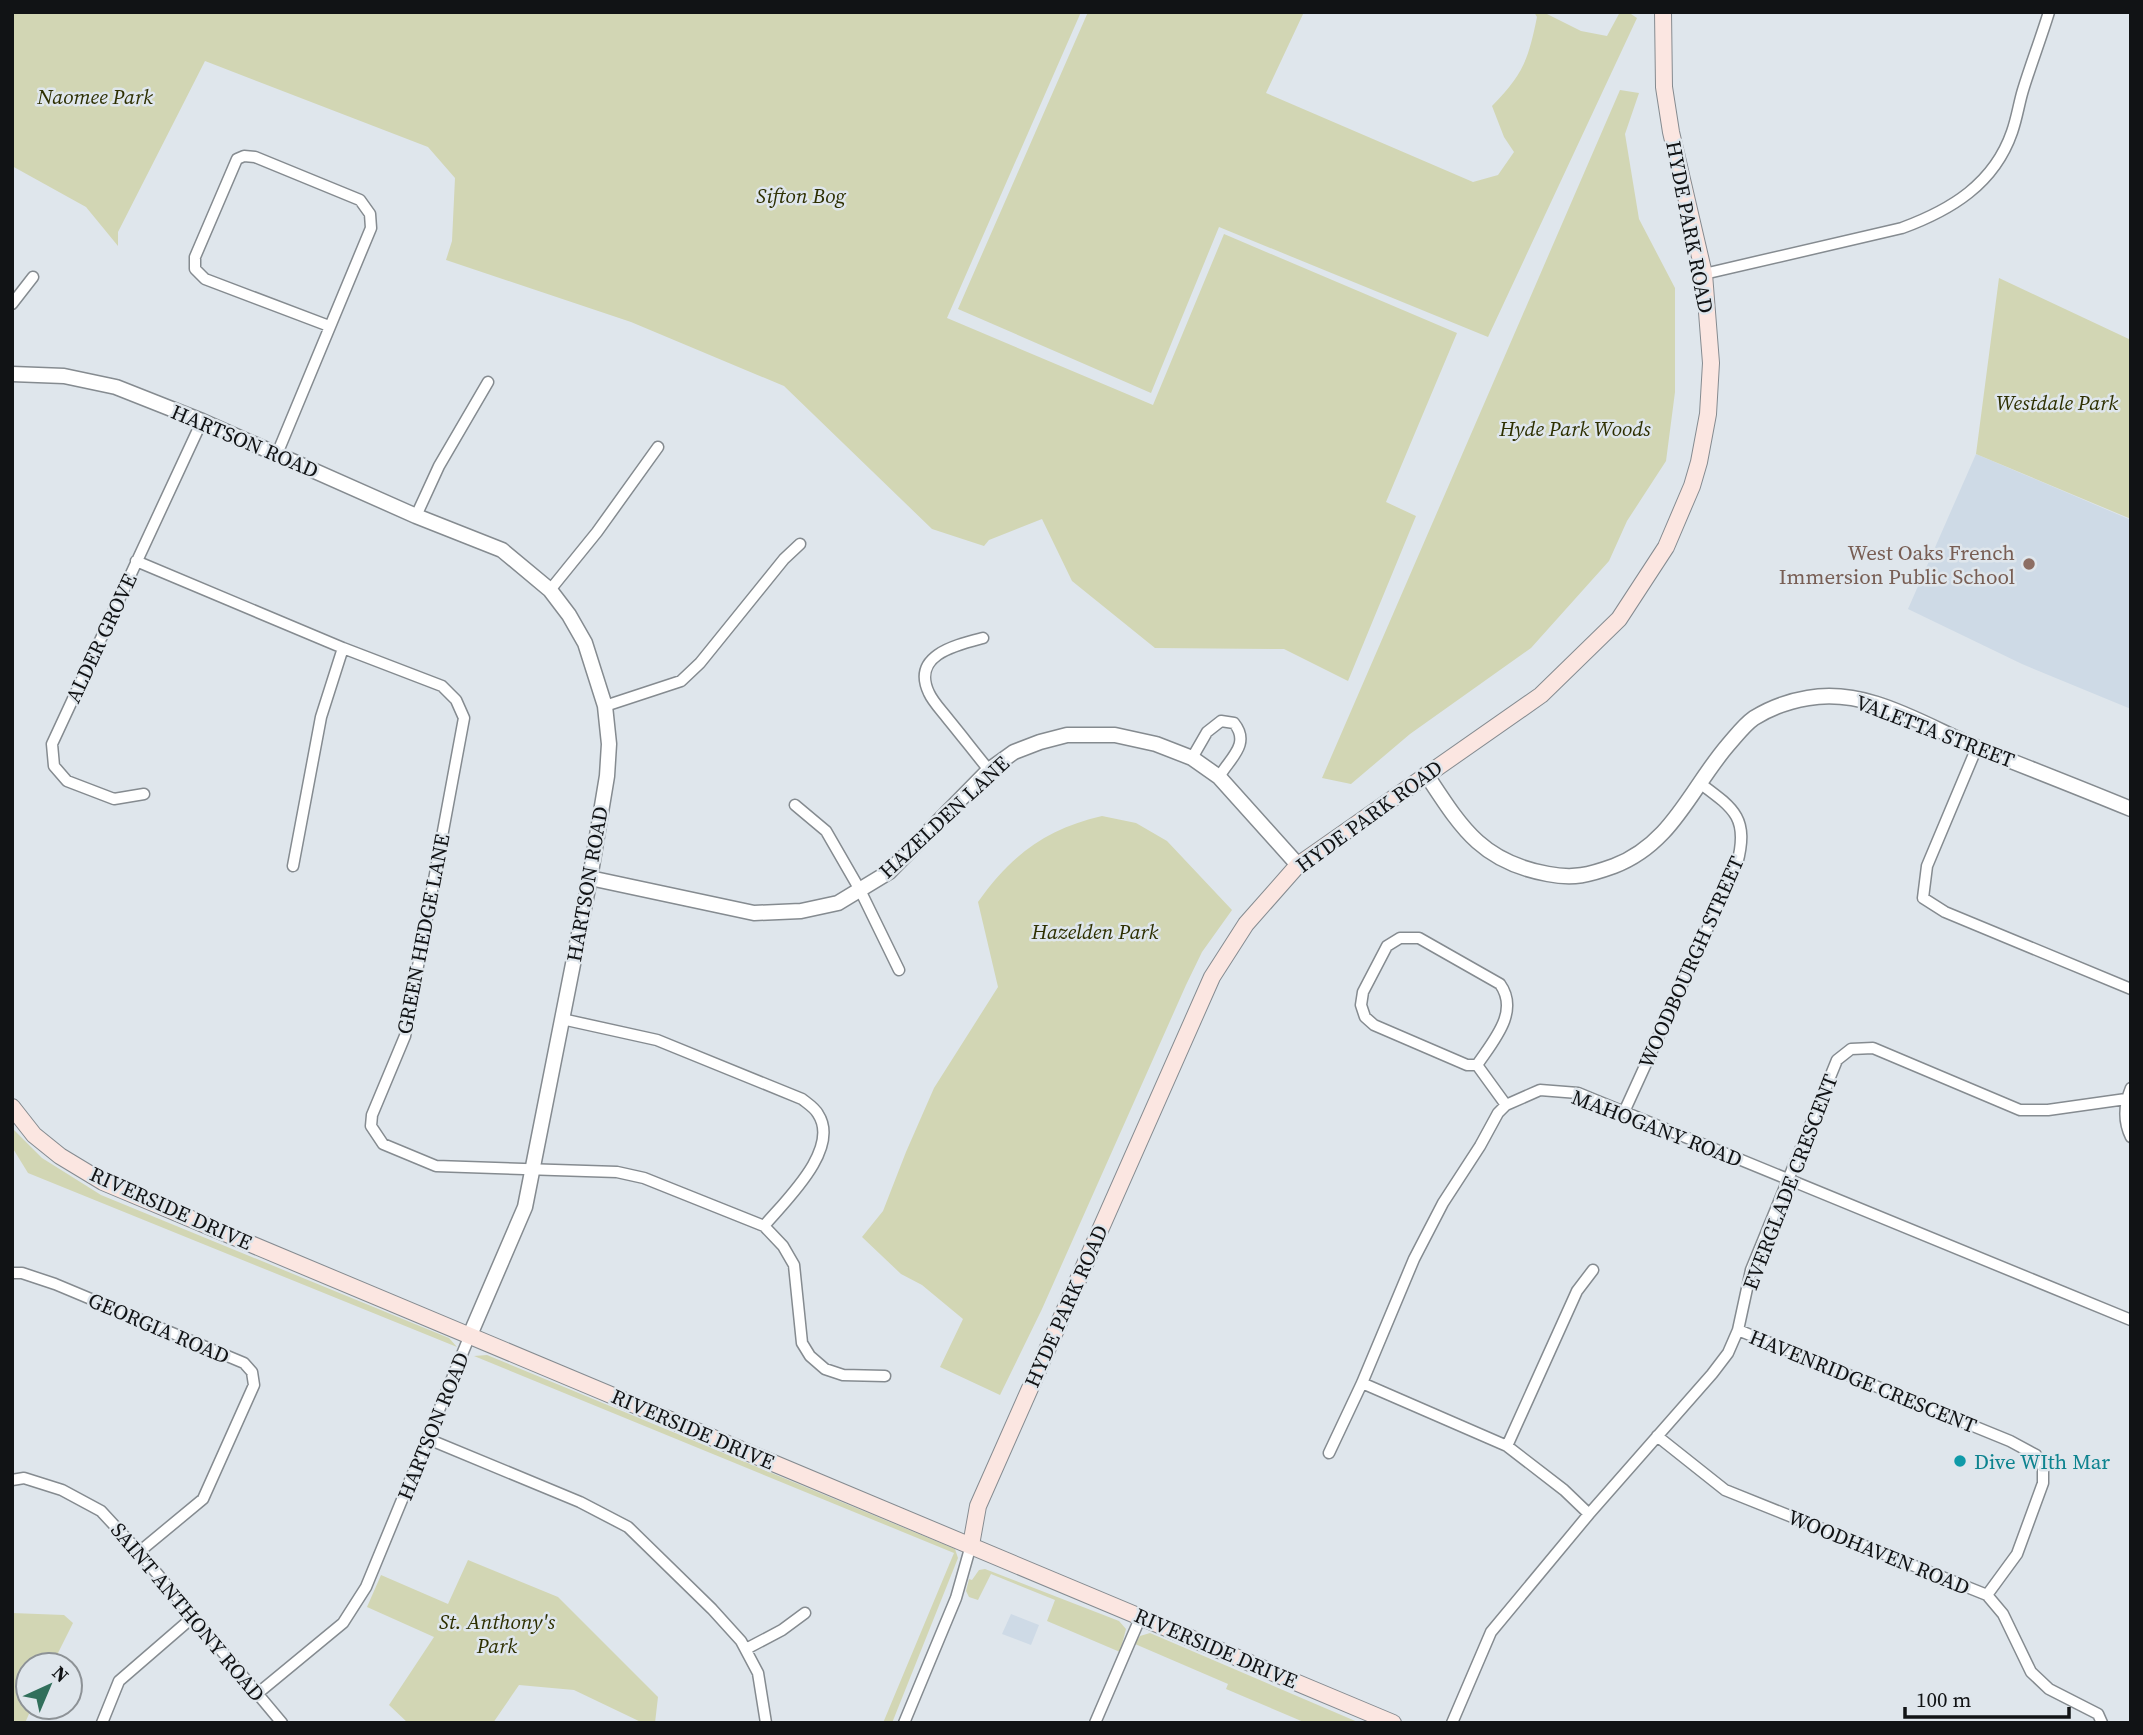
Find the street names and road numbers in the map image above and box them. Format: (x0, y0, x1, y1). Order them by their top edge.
street label: HYDE PARK ROAD (1659, 138, 1721, 316)
street label: HARTSON ROAD (167, 397, 323, 485)
street label: ALDER GROVE (58, 569, 144, 707)
street label: VALETTA STREET (1851, 687, 2019, 775)
street label: HAZELDEN LANE (873, 749, 1015, 885)
street label: HYDE PARK ROAD (1290, 753, 1448, 879)
street label: HARTSON ROAD (559, 804, 615, 964)
street label: GREEN HEDGE LANE (389, 831, 457, 1037)
street label: WOODBOURGH STREET (1631, 851, 1751, 1073)
street label: EVERGLADE CRESCENT (1735, 1070, 1845, 1294)
street label: MAHOGANY ROAD (1568, 1082, 1746, 1174)
street label: RIVERSIDE DRIVE (85, 1159, 257, 1257)
street label: HYDE PARK ROAD (1017, 1220, 1115, 1392)
street label: GEORGIA ROAD (84, 1285, 234, 1371)
street label: HAVENRIDGE CRESCENT (1745, 1322, 1981, 1440)
street label: HARTSON ROAD (390, 1348, 476, 1504)
street label: RIVERSIDE DRIVE (607, 1382, 779, 1476)
street label: WOODHAVEN ROAD (1784, 1502, 1974, 1602)
street label: SAINT ANTHONY ROAD (104, 1516, 272, 1708)
street label: RIVERSIDE DRIVE (1130, 1601, 1302, 1695)

